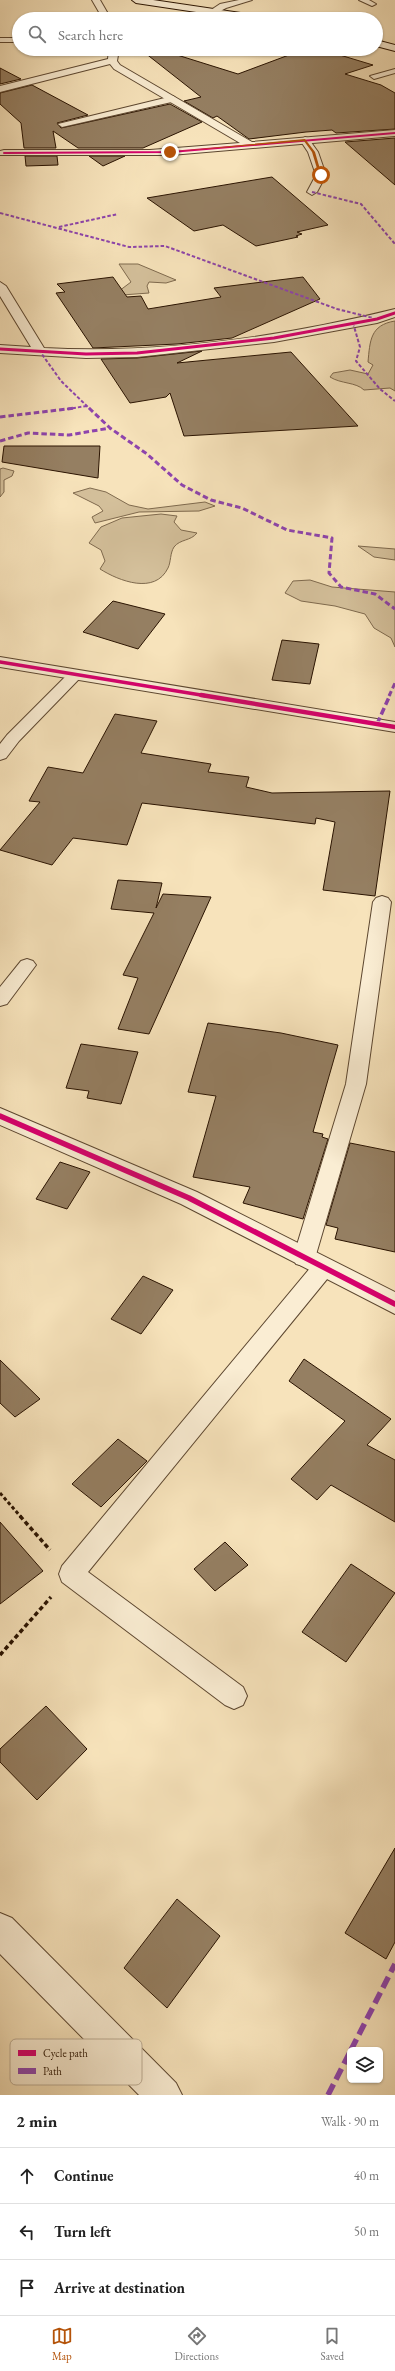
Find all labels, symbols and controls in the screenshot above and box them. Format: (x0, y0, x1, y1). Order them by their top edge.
search box (12, 12, 383, 56)
icon: search (26, 23, 48, 45)
text: Search here (58, 25, 123, 44)
route end (161, 143, 179, 161)
route start (312, 166, 330, 184)
legend (10, 2039, 142, 2085)
text: Cycle path (43, 2046, 88, 2060)
map controls (347, 2047, 383, 2083)
button: layers (347, 2047, 383, 2083)
text: Path (43, 2064, 62, 2078)
text: 2 min (16, 2110, 57, 2132)
text: Walk · 90 m (321, 2113, 379, 2130)
icon: ahead (16, 2165, 38, 2187)
text: Continue (54, 2166, 114, 2185)
text: 40 m (354, 2167, 379, 2184)
icon: left (16, 2221, 38, 2243)
text: Turn left (54, 2222, 111, 2241)
text: 50 m (354, 2223, 379, 2240)
icon: arrive (16, 2277, 38, 2299)
text: Arrive at destination (54, 2278, 185, 2297)
tab: Map (51, 2325, 73, 2363)
tab: Directions (175, 2325, 219, 2363)
tab: Saved (321, 2325, 344, 2363)

